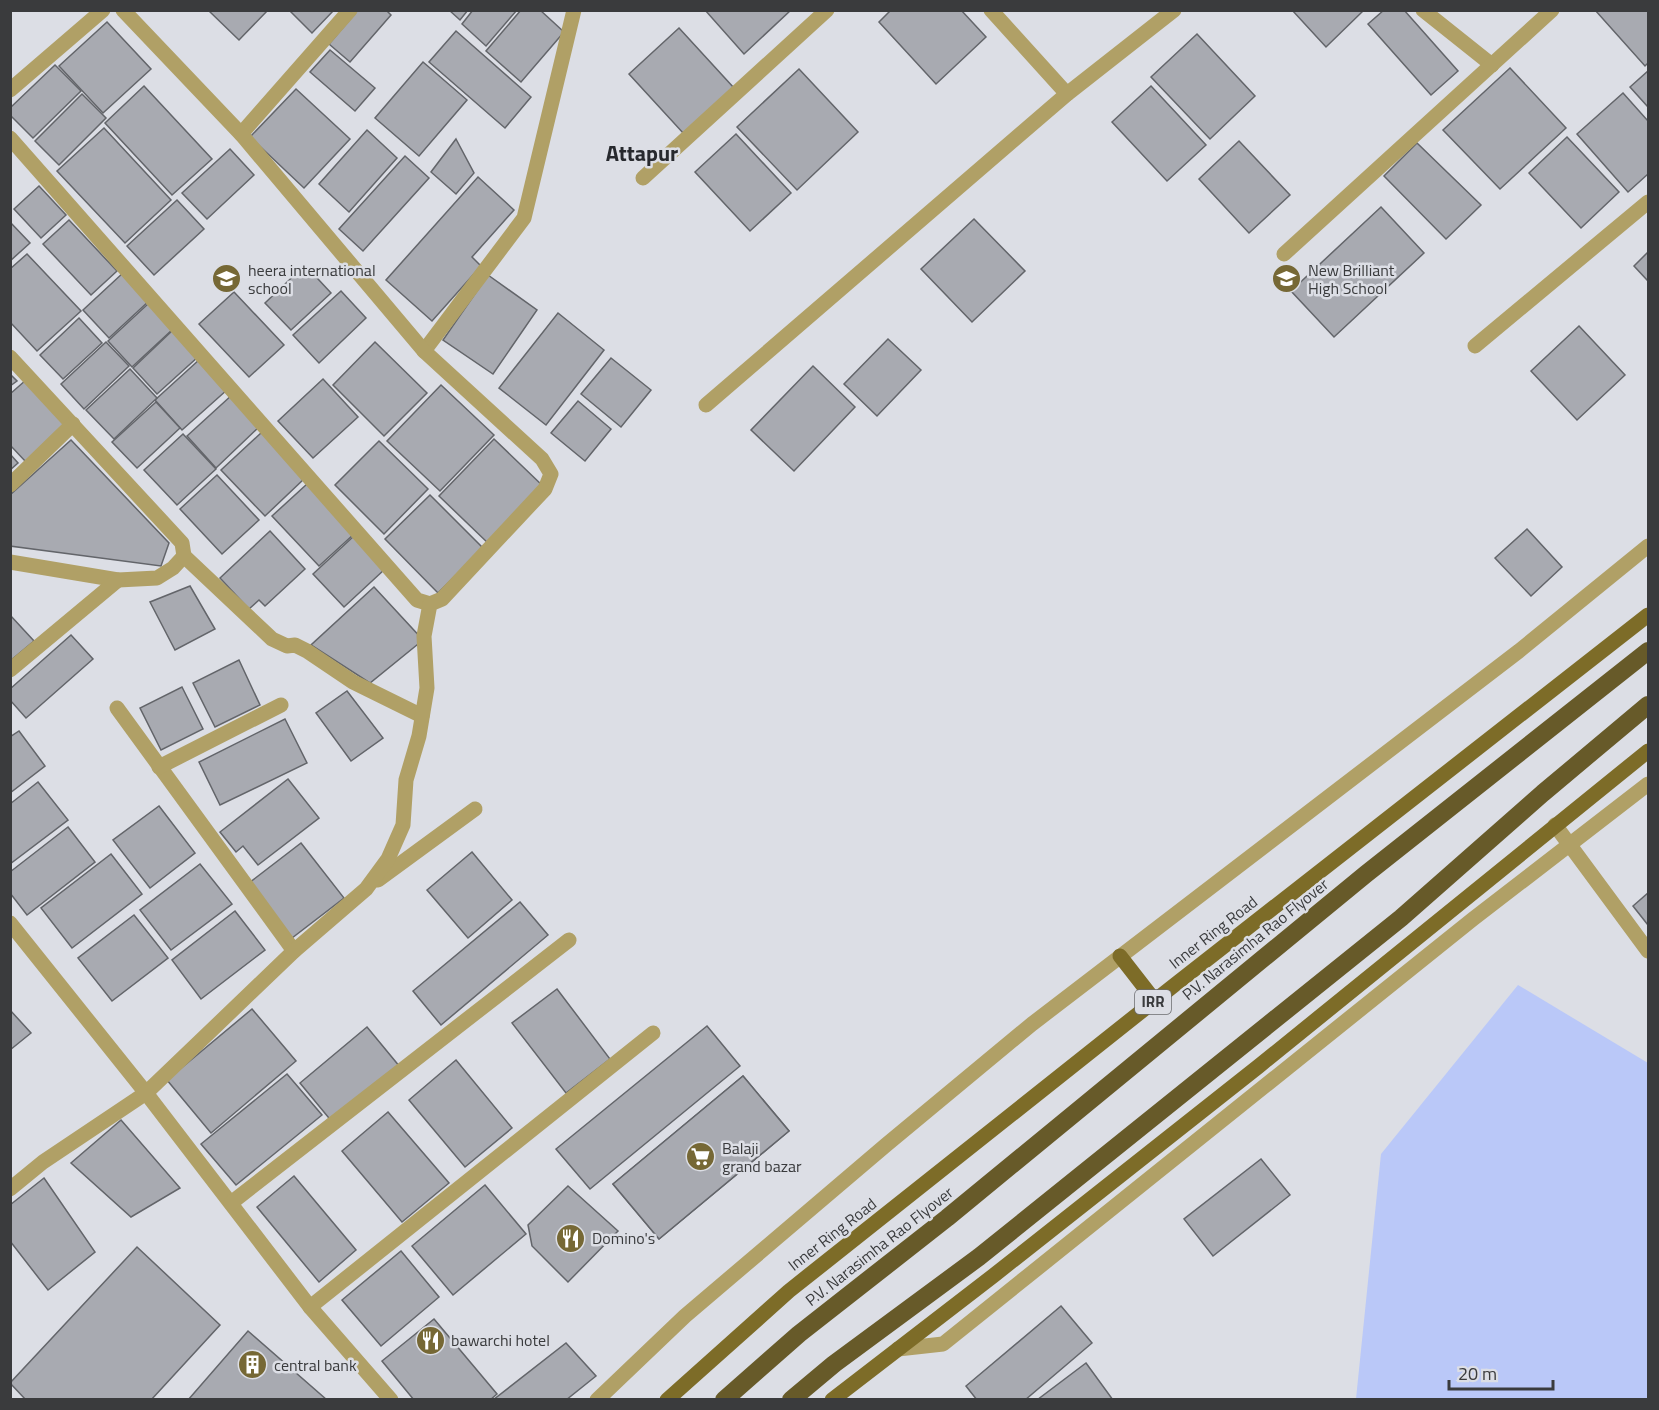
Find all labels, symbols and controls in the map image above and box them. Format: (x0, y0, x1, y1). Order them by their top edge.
district label: Attapur (606, 136, 678, 170)
place label: heera international school (248, 258, 376, 300)
place label: New Brilliant High School (1308, 258, 1395, 300)
school or university icon: heera international school (211, 263, 243, 295)
school or university icon: New Brilliant High School (1271, 263, 1303, 295)
street label: P.V. Narasimha Rao Flyover (1177, 872, 1334, 1006)
street label: Inner Ring Road (1164, 890, 1262, 974)
road number: IRR (1135, 990, 1171, 1014)
place label: Balaji grand bazar (722, 1136, 802, 1178)
supermarket icon: Balaji grand bazar (685, 1141, 717, 1173)
street label: P.V. Narasimha Rao Flyover (800, 1180, 958, 1312)
street label: Inner Ring Road (783, 1192, 881, 1276)
restaurant icon: Domino's (555, 1222, 587, 1254)
place label: Domino's (592, 1226, 655, 1250)
restaurant icon: bawarchi hotel (414, 1324, 446, 1356)
place label: bawarchi hotel (451, 1328, 550, 1352)
building icon: central bank (237, 1349, 269, 1381)
place label: central bank (274, 1353, 357, 1377)
scale bar (1449, 1353, 1552, 1391)
text: 20 m (1458, 1360, 1497, 1387)

